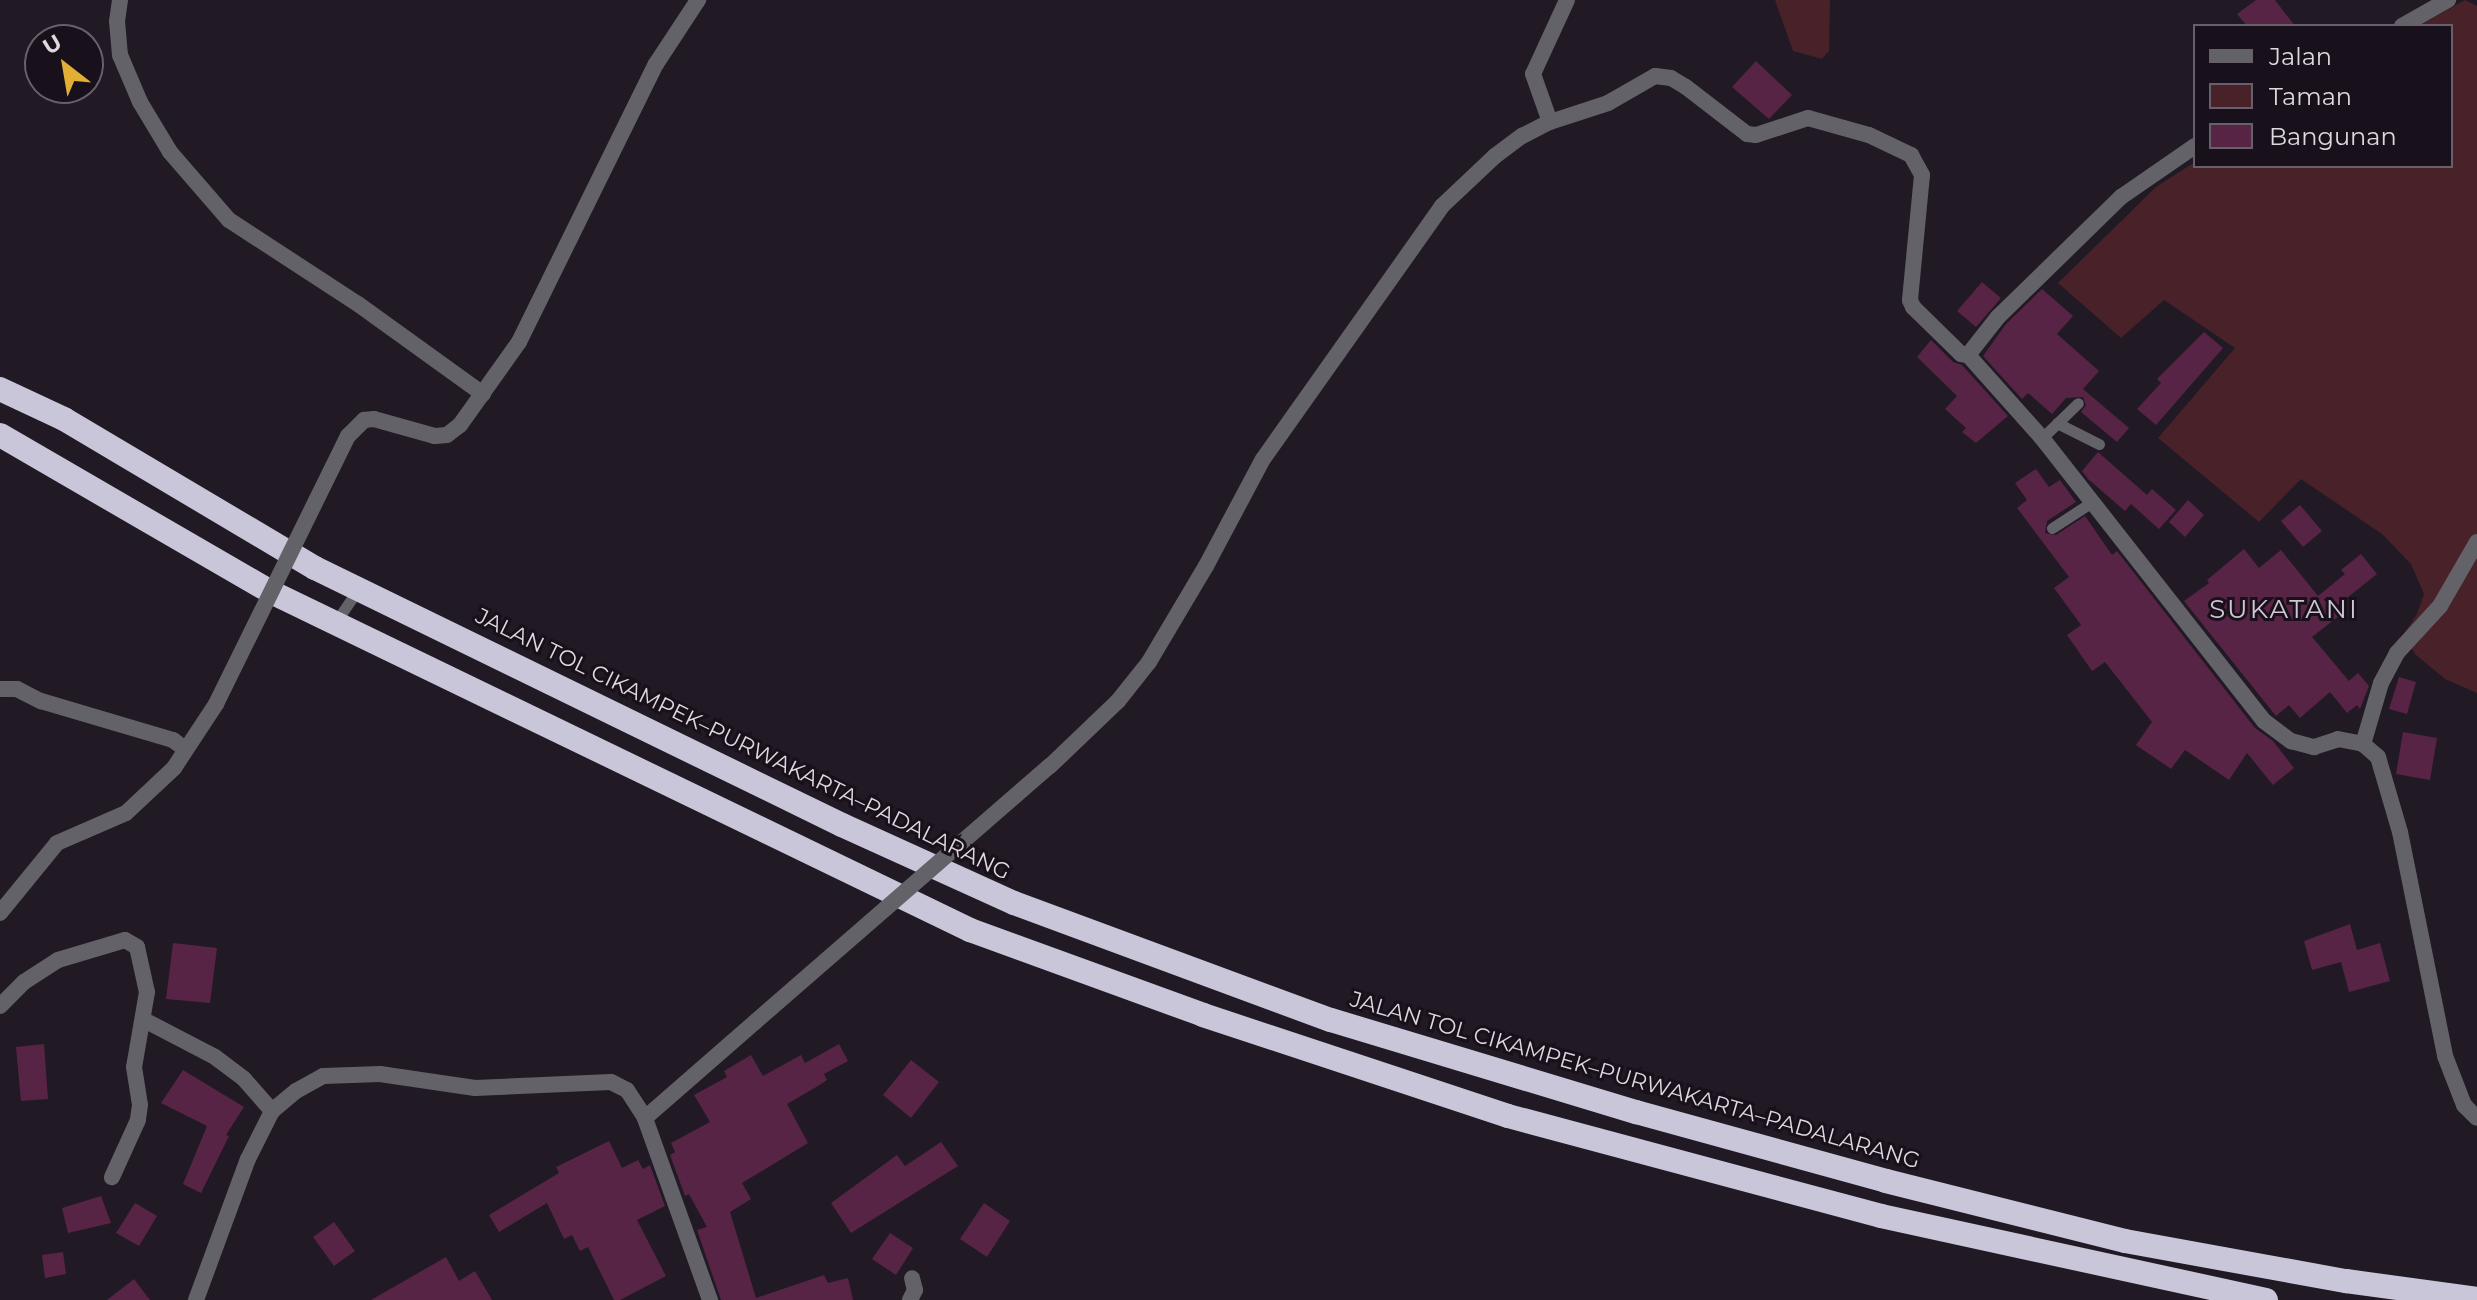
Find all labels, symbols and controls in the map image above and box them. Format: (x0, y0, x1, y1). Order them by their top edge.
north arrow (24, 24, 104, 104)
legend (2193, 24, 2453, 168)
text: U (38, 29, 67, 61)
text: Jalan (2269, 42, 2332, 71)
text: Taman (2269, 82, 2352, 111)
text: Bangunan (2269, 122, 2397, 151)
district label: SUKATANI (2209, 594, 2359, 626)
street label: JALAN TOL CIKAMPEK–PURWAKARTA–PADALARANG (471, 602, 1015, 886)
street label: JALAN TOL CIKAMPEK–PURWAKARTA–PADALARANG (1347, 986, 1923, 1174)

